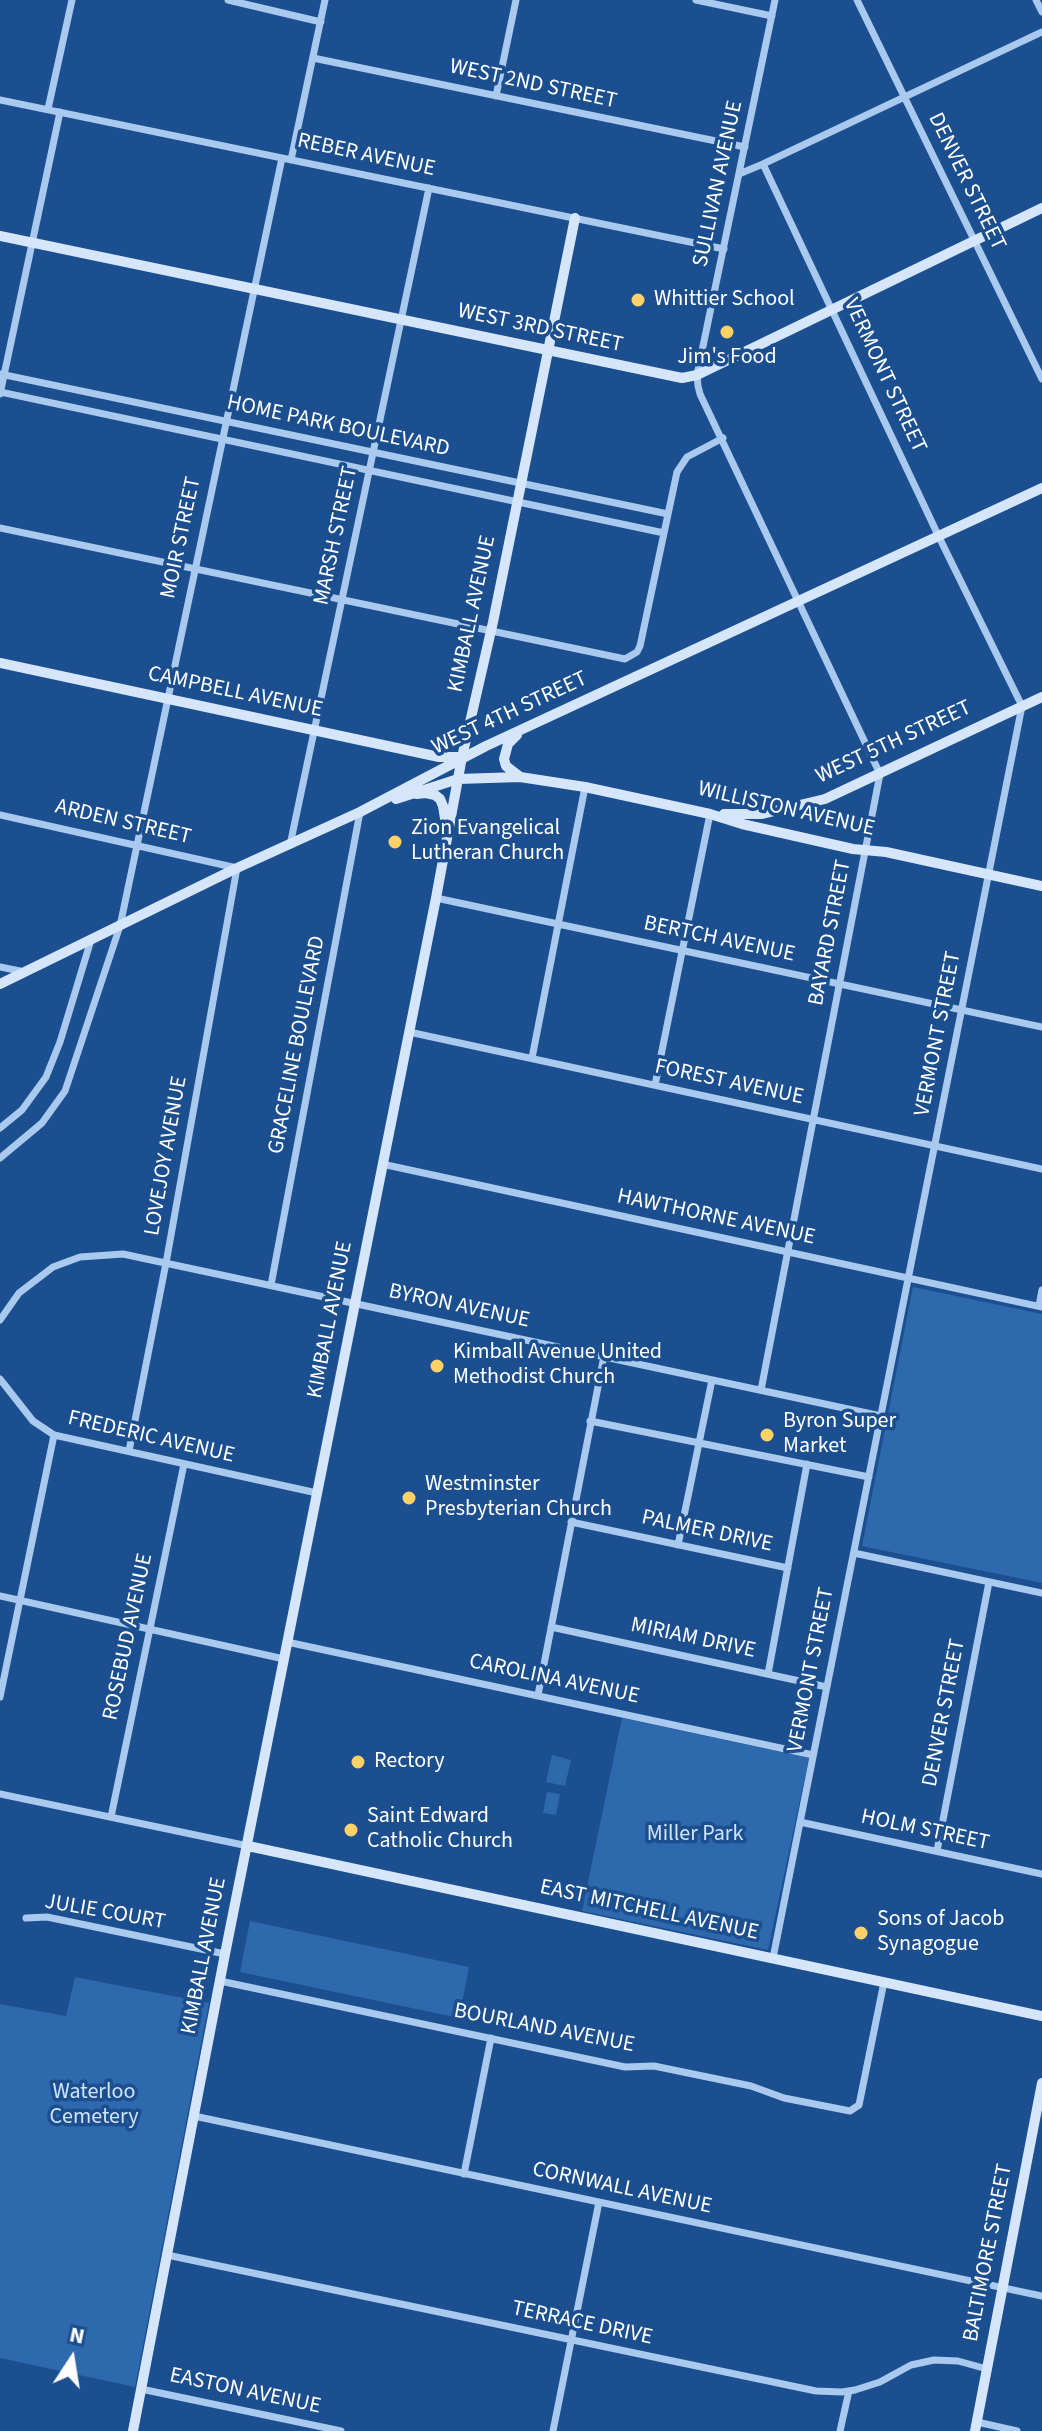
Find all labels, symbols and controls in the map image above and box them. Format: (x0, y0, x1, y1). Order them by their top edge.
street label: WEST 2ND STREET (447, 54, 619, 116)
street label: SULLIVAN AVENUE (688, 98, 750, 270)
street label: DENVER STREET (921, 109, 1011, 255)
street label: REBER AVENUE (295, 129, 437, 183)
place label: Whittier School (654, 287, 795, 313)
marker: Whittier School (629, 291, 647, 309)
street label: VERMONT STREET (837, 295, 931, 457)
street label: WEST 3RD STREET (455, 299, 625, 359)
marker: Jim's Food (718, 323, 736, 341)
place label: Jim's Food (677, 345, 777, 371)
street label: HOME PARK BOULEVARD (224, 390, 452, 464)
street label: MARSH STREET (309, 464, 365, 608)
street label: MOIR STREET (156, 475, 208, 601)
street label: KIMBALL AVENUE (443, 533, 503, 695)
street label: CAMPBELL AVENUE (145, 662, 325, 724)
street label: WEST 4TH STREET (428, 666, 592, 762)
street label: WEST 5TH STREET (812, 695, 976, 791)
street label: WILLISTON AVENUE (695, 777, 877, 843)
street label: ARDEN STREET (52, 795, 194, 851)
place label: Zion Evangelical Lutheran Church (411, 816, 564, 868)
marker: Zion Evangelical Lutheran Church (386, 833, 404, 851)
street label: BAYARD STREET (804, 858, 858, 1008)
street label: BERTCH AVENUE (641, 911, 797, 969)
street label: GRACELINE BOULEVARD (264, 934, 332, 1156)
street label: VERMONT STREET (910, 949, 968, 1119)
street label: FOREST AVENUE (652, 1054, 806, 1112)
street label: LOVEJOY AVENUE (140, 1074, 194, 1238)
street label: HAWTHORNE AVENUE (615, 1184, 817, 1252)
street label: KIMBALL AVENUE (303, 1239, 359, 1401)
street label: BYRON AVENUE (386, 1279, 532, 1335)
place label: Kimball Avenue United Methodist Church (453, 1340, 662, 1392)
marker: Kimball Avenue United Methodist Church (428, 1357, 446, 1375)
street label: FREDERIC AVENUE (65, 1406, 237, 1470)
place label: Byron Super Market (783, 1409, 896, 1460)
marker: Byron Super Market (758, 1426, 776, 1444)
place label: Westminster Presbyterian Church (425, 1472, 612, 1524)
marker: Westminster Presbyterian Church (400, 1489, 418, 1507)
street label: PALMER DRIVE (639, 1505, 775, 1559)
street label: ROSEBUD AVENUE (98, 1551, 160, 1723)
street label: VERMONT STREET (783, 1585, 841, 1755)
street label: MIRIAM DRIVE (628, 1613, 758, 1665)
street label: DENVER STREET (918, 1637, 972, 1789)
street label: CAROLINA AVENUE (467, 1649, 641, 1711)
place label: Rectory (374, 1749, 445, 1775)
marker: Rectory (349, 1753, 367, 1771)
place label: Saint Edward Catholic Church (367, 1804, 513, 1856)
street label: HOLM STREET (858, 1805, 992, 1857)
marker: Saint Edward Catholic Church (342, 1821, 360, 1839)
park label: Miller Park (647, 1822, 743, 1848)
street label: KIMBALL AVENUE (177, 1875, 233, 2037)
street label: EAST MITCHELL AVENUE (537, 1875, 761, 1947)
street label: JULIE COURT (43, 1889, 167, 1937)
place label: Sons of Jacob Synagogue (877, 1907, 1004, 1958)
marker: Sons of Jacob Synagogue (852, 1924, 870, 1942)
street label: BOURLAND AVENUE (451, 1999, 637, 2059)
park label: Waterloo Cemetery (50, 2080, 138, 2132)
street label: CORNWALL AVENUE (530, 2157, 714, 2221)
street label: BALTIMORE STREET (959, 2162, 1019, 2344)
street label: TERRACE DRIVE (509, 2296, 655, 2352)
text: N (66, 2318, 87, 2353)
north arrow (32, 2319, 112, 2399)
street label: EASTON AVENUE (167, 2363, 323, 2421)

